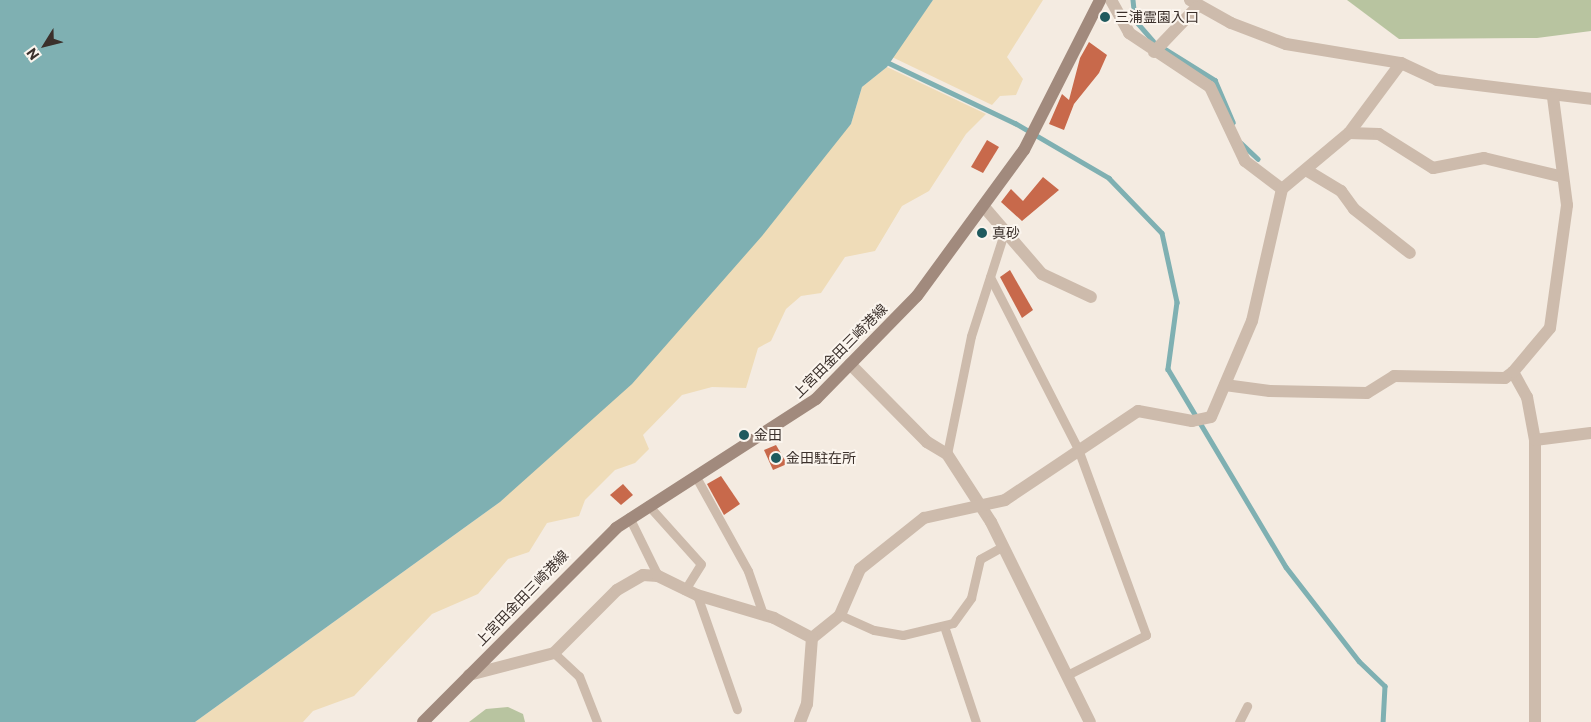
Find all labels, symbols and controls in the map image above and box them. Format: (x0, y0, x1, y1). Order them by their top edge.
place label: 三浦霊園入口 (1115, 9, 1199, 25)
marker: 三浦霊園入口 (1099, 11, 1111, 23)
north arrow (20, 20, 70, 70)
text: N (22, 45, 42, 63)
place label: 真砂 (992, 225, 1020, 241)
marker: 真砂 (976, 227, 988, 239)
street label: 上宮田金田三崎港線 (790, 301, 890, 401)
place label: 金田 (754, 427, 782, 443)
marker: 金田 (738, 429, 750, 441)
place label: 金田駐在所 (786, 450, 856, 466)
marker: 金田駐在所 (770, 452, 782, 464)
street label: 上宮田金田三崎港線 (472, 547, 572, 649)

